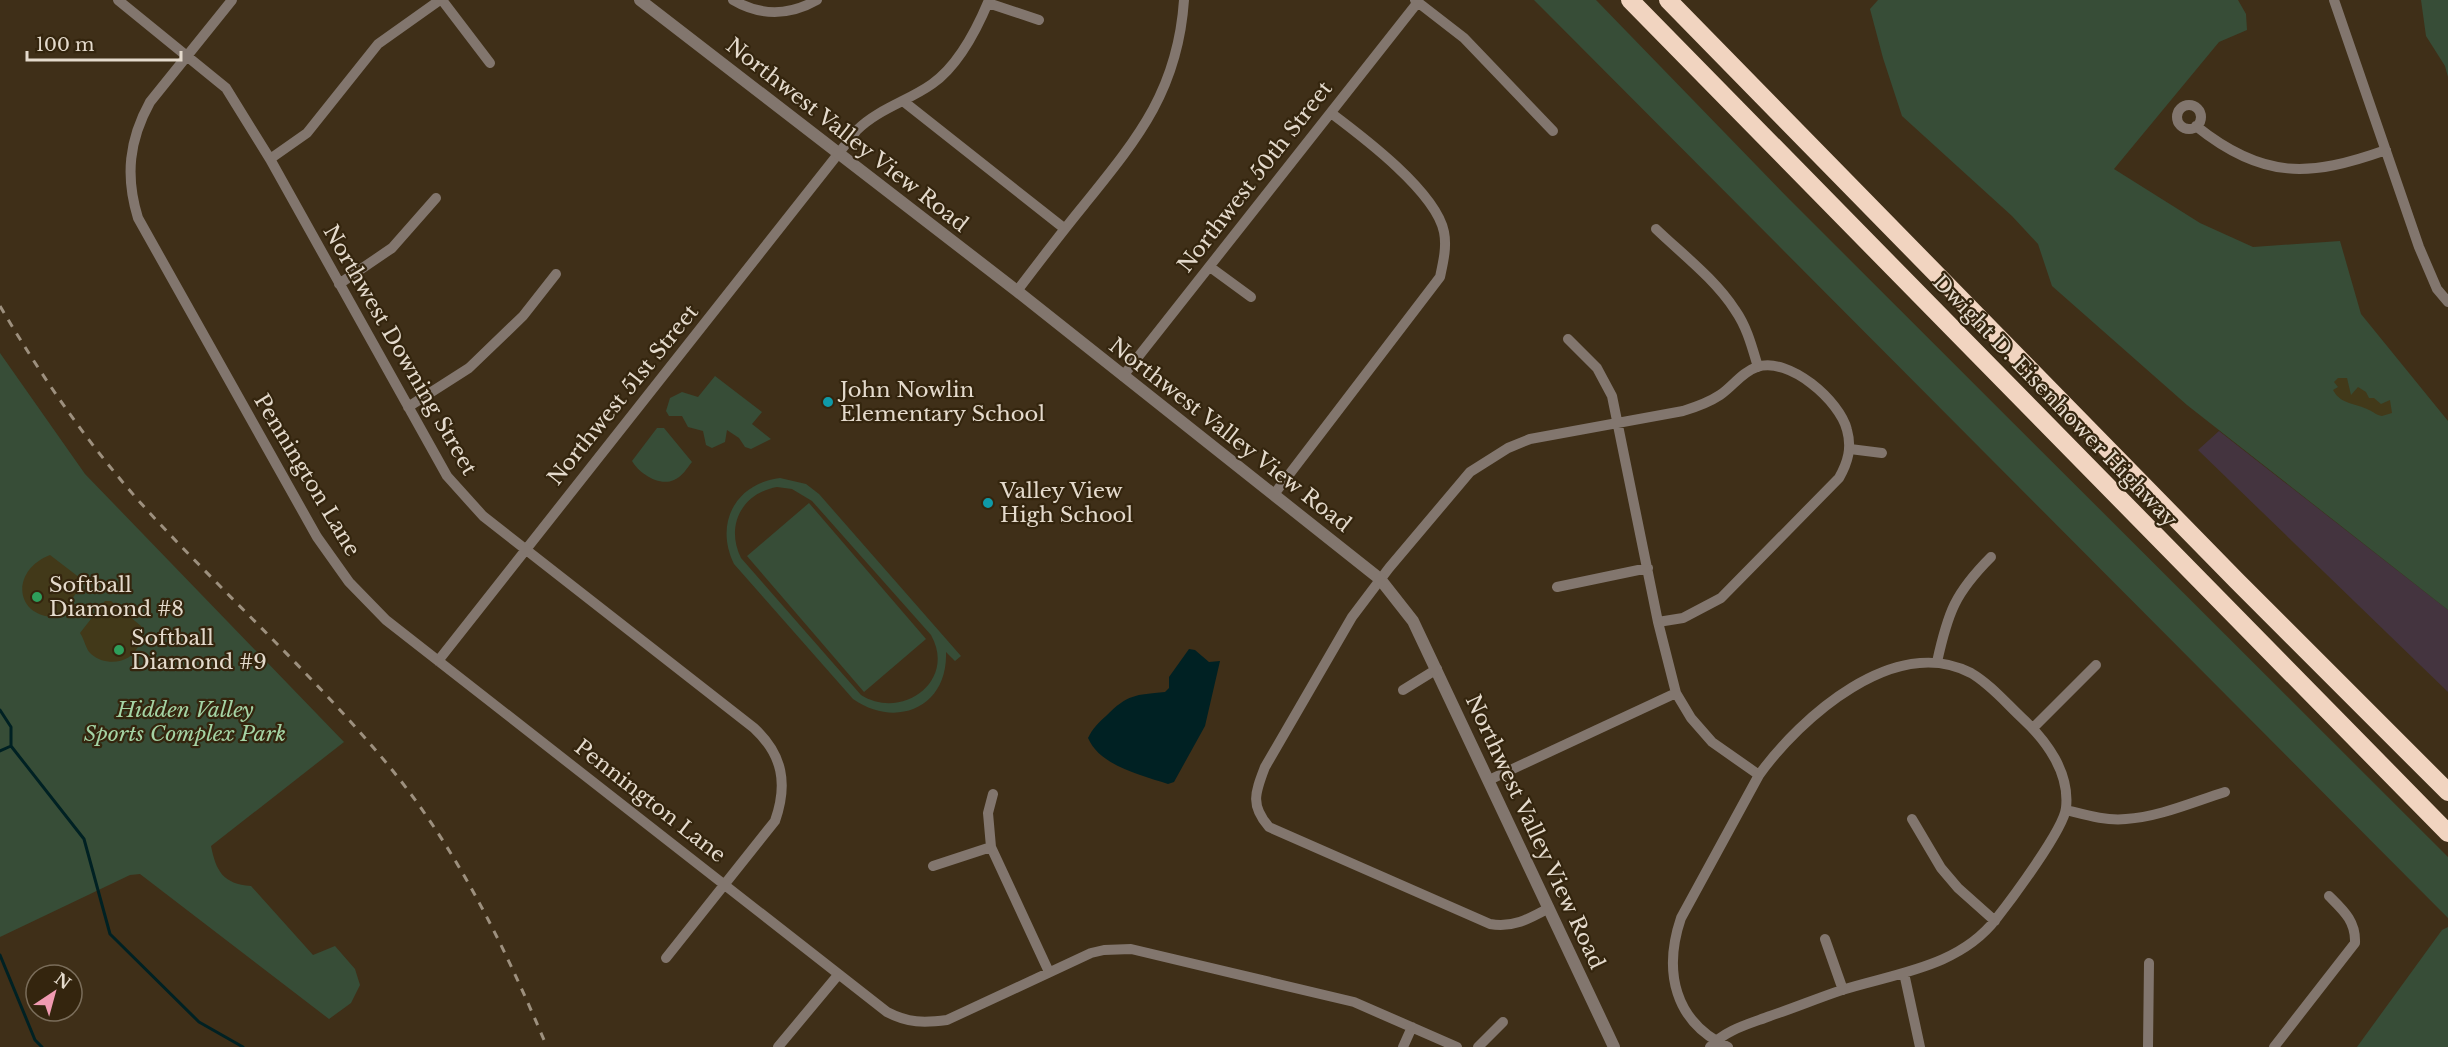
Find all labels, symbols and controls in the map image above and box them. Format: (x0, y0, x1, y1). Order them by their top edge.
scale bar (27, 24, 182, 62)
street label: Northwest Valley View Road (721, 32, 973, 238)
text: 100 m (36, 34, 94, 56)
street label: Northwest 50th Street (1172, 76, 1338, 278)
street label: Northwest Downing Street (318, 220, 482, 480)
street label: Dwight D. Eisenhower Highway (1927, 269, 2183, 533)
street label: Northwest 51st Street (542, 299, 704, 491)
street label: Northwest Valley View Road (1104, 332, 1356, 538)
place label: John Nowlin Elementary School (837, 377, 1045, 427)
street label: Pennington Lane (248, 389, 366, 561)
marker: John Nowlin Elementary School (821, 395, 835, 409)
place label: Valley View High School (999, 478, 1133, 528)
marker: Valley View High School (981, 496, 995, 510)
place label: Softball Diamond #8 (49, 572, 184, 622)
marker: Softball Diamond #8 (30, 590, 44, 604)
place label: Softball Diamond #9 (131, 625, 267, 675)
marker: Softball Diamond #9 (112, 643, 126, 657)
street label: Northwest Valley View Road (1460, 691, 1610, 973)
park label: Hidden Valley Sports Complex Park (84, 697, 286, 747)
street label: Pennington Lane (569, 734, 731, 868)
north arrow (24, 963, 84, 1023)
text: N (51, 968, 75, 993)

